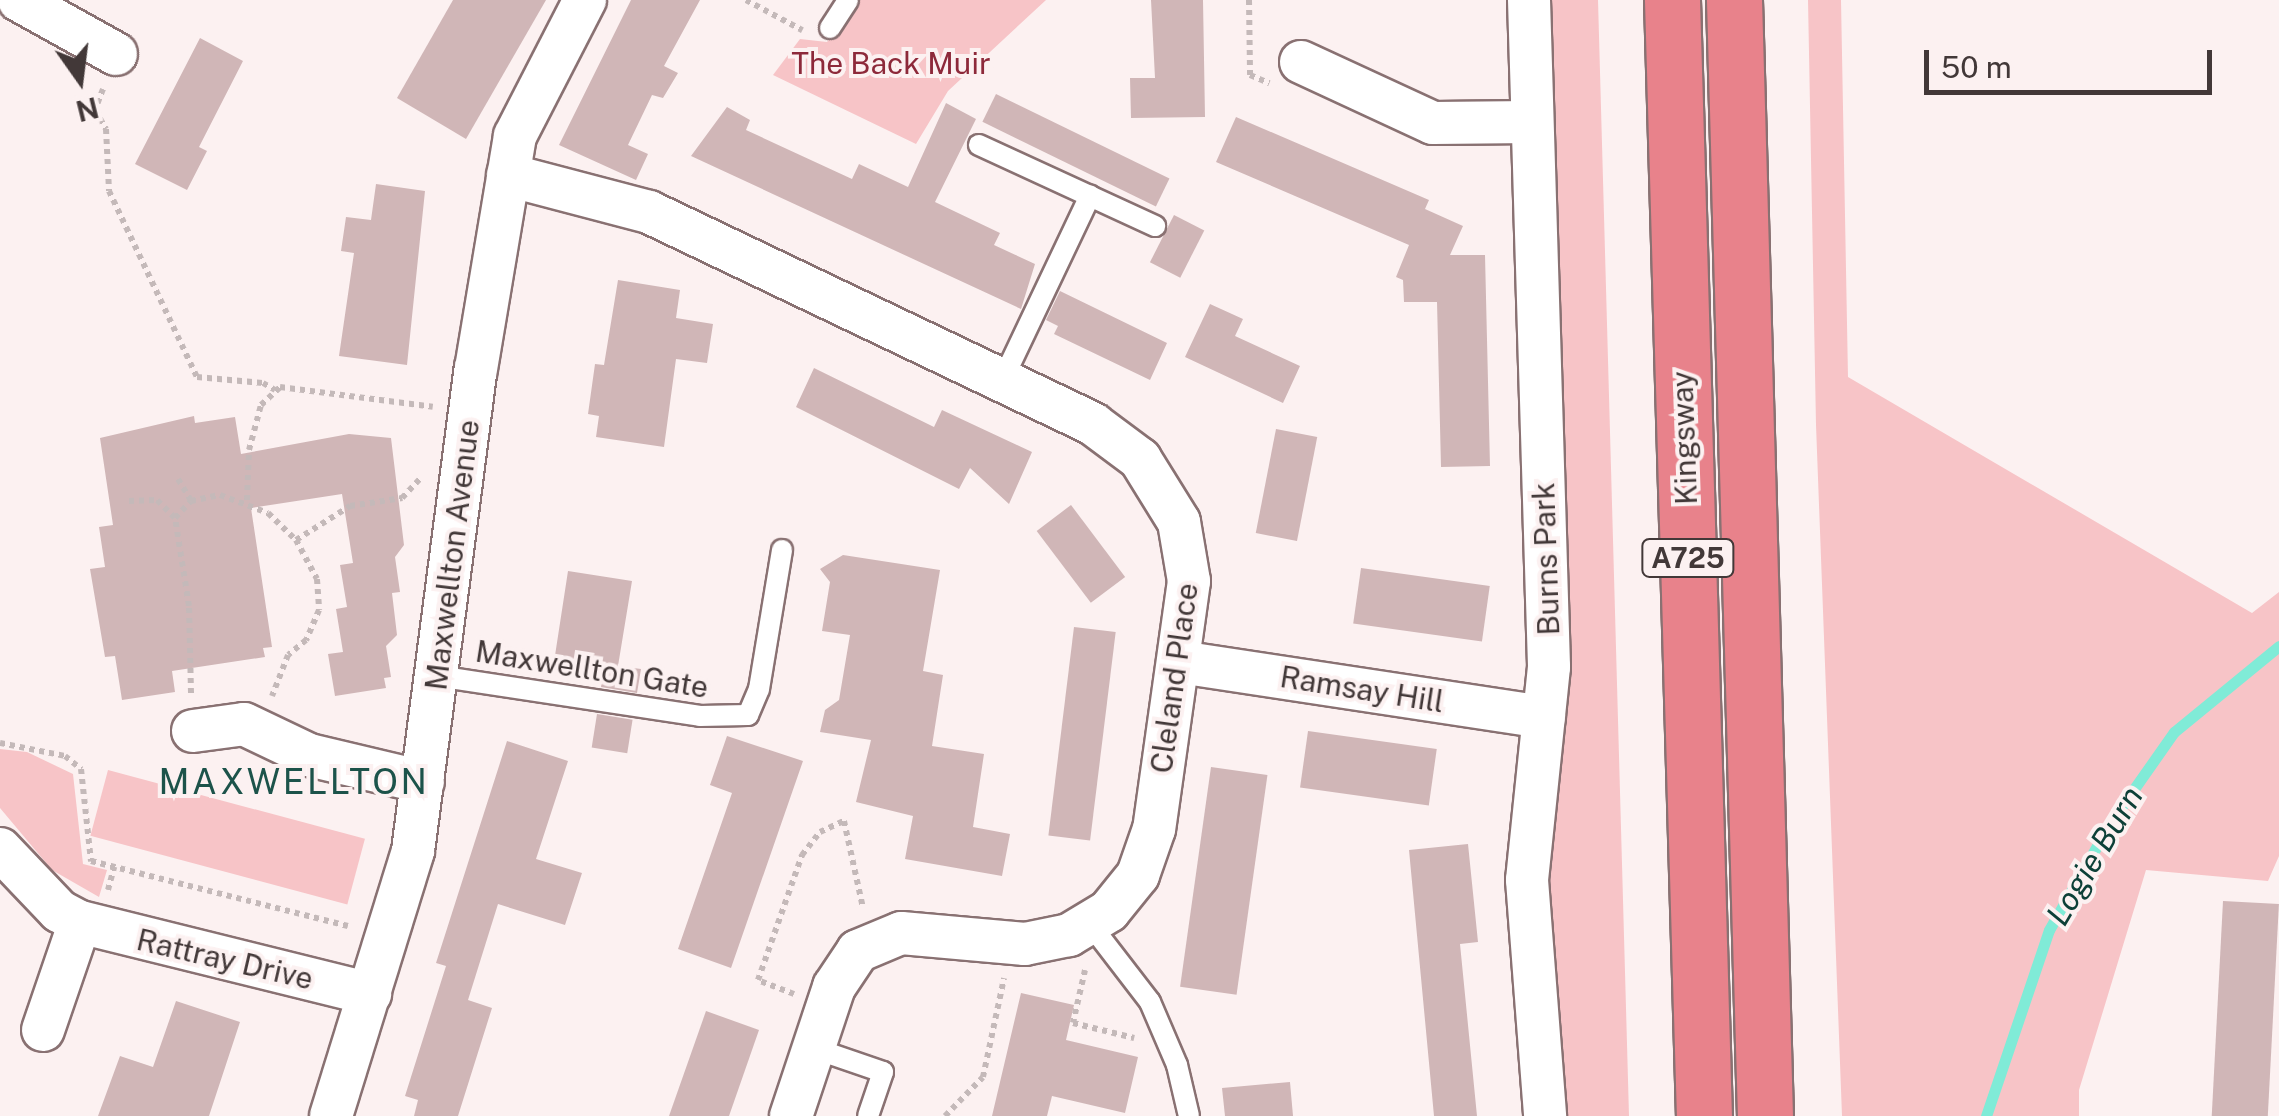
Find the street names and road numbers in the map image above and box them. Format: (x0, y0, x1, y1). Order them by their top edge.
street label: Kingsway (1664, 370, 1704, 506)
street label: Maxwellton Avenue (418, 418, 486, 692)
street label: Burns Park (1525, 482, 1567, 636)
road number: A725 (1640, 535, 1736, 581)
street label: Cleland Place (1143, 581, 1205, 775)
street label: Maxwellton Gate (473, 633, 711, 705)
street label: Ramsay Hill (1278, 658, 1446, 720)
street label: Rattray Drive (133, 921, 317, 997)

